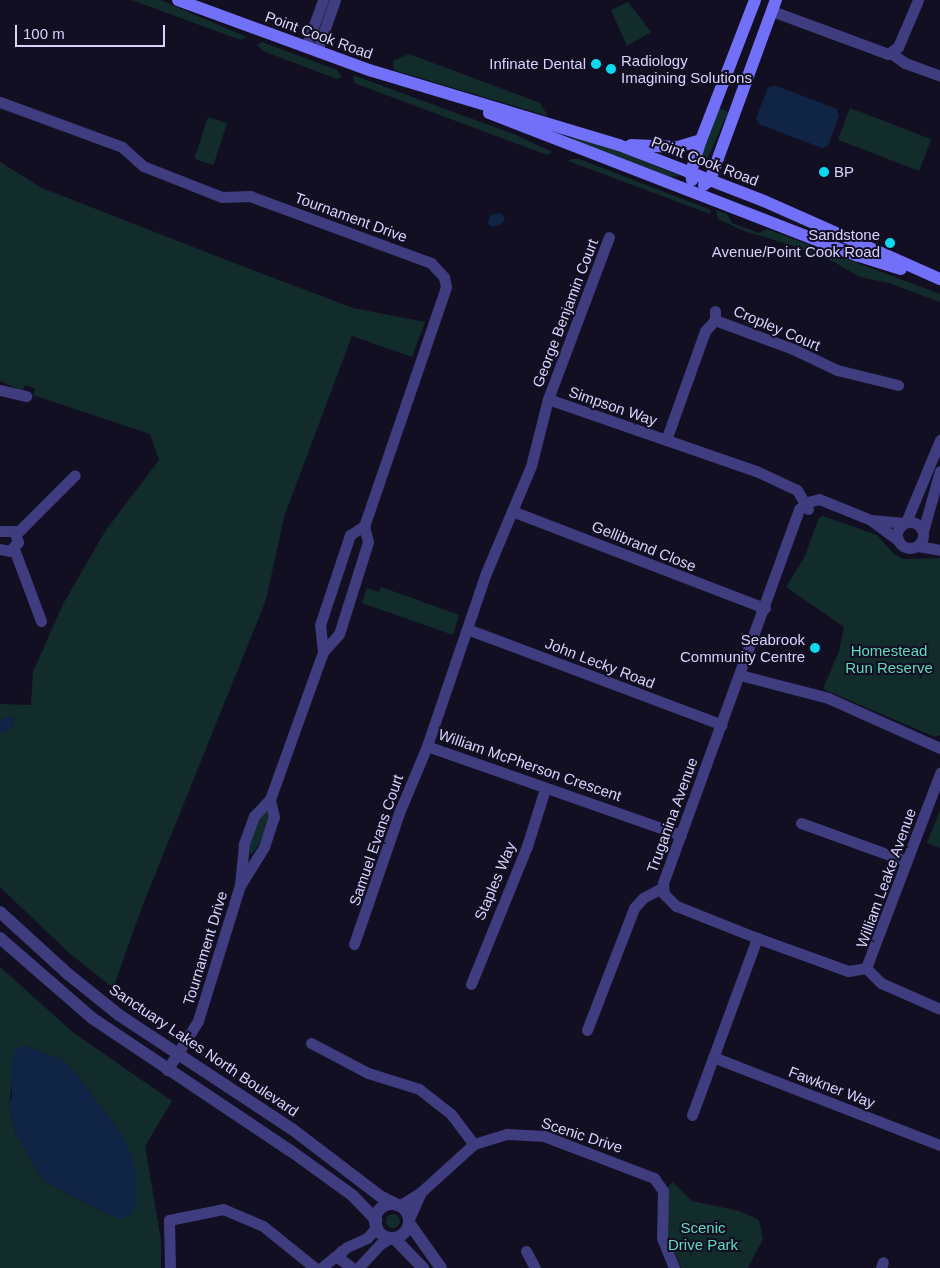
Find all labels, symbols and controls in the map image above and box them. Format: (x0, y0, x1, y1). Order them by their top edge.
street label: Point Cook Road (263, 7, 375, 63)
scale bar (18, 15, 168, 47)
text: 100 m (23, 25, 65, 42)
place label: Radiology Imagining Solutions (621, 51, 752, 86)
place label: Infinate Dental (489, 55, 586, 73)
marker: Infinate Dental (590, 58, 602, 70)
marker: Radiology Imagining Solutions (605, 63, 617, 75)
street label: Point Cook Road (649, 132, 761, 190)
place label: BP (834, 163, 854, 181)
marker: BP (818, 166, 830, 178)
street label: Tournament Drive (292, 188, 410, 246)
place label: Sandstone Avenue/Point Cook Road (712, 225, 880, 260)
street label: George Benjamin Court (528, 236, 602, 390)
marker: Sandstone Avenue/Point Cook Road (884, 237, 896, 249)
street label: Cropley Court (731, 302, 823, 354)
street label: Simpson Way (567, 383, 659, 429)
street label: Gellibrand Close (589, 517, 699, 575)
place label: Seabrook Community Centre (680, 630, 805, 665)
street label: John Lecky Road (543, 634, 657, 692)
park label: Homestead Run Reserve (845, 641, 933, 676)
marker: Seabrook Community Centre (809, 642, 821, 654)
street label: William McPherson Crescent (436, 725, 624, 805)
street label: Truganina Avenue (643, 755, 701, 875)
street label: Samuel Evans Court (345, 772, 407, 908)
street label: William Leake Avenue (852, 805, 920, 951)
street label: Staples Way (470, 839, 520, 923)
street label: Tournament Drive (179, 889, 231, 1007)
street label: Sanctuary Lakes North Boulevard (106, 980, 302, 1120)
street label: Fawkner Way (786, 1062, 878, 1112)
street label: Scenic Drive (539, 1113, 625, 1157)
park label: Scenic Drive Park (668, 1218, 738, 1253)

